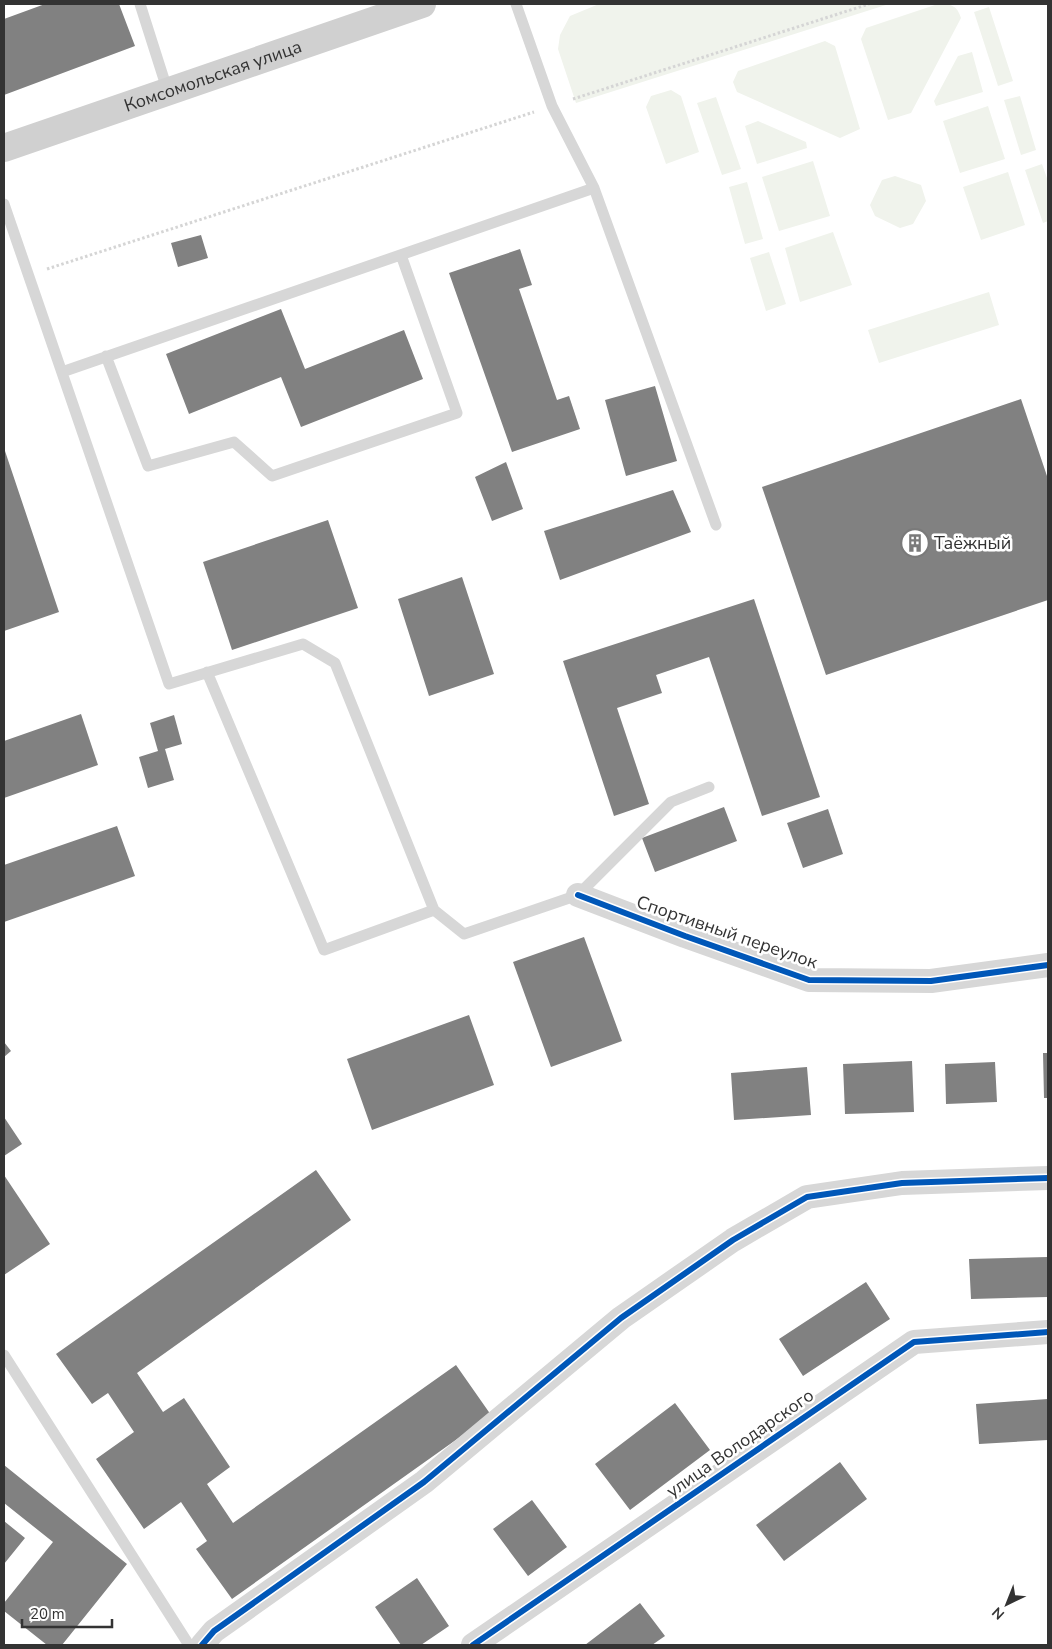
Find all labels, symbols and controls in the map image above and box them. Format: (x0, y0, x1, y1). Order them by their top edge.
street label: Комсомольская улица (121, 34, 305, 118)
building icon: Таёжный (900, 528, 930, 558)
place label: Таёжный (934, 531, 1011, 555)
street label: Спортивный переулок (633, 890, 821, 974)
street label: улица Володарского (662, 1383, 818, 1503)
north arrow (982, 1579, 1032, 1629)
scale bar (22, 1596, 112, 1628)
text: N (988, 1603, 1009, 1624)
text: 20 m (30, 1604, 65, 1624)

